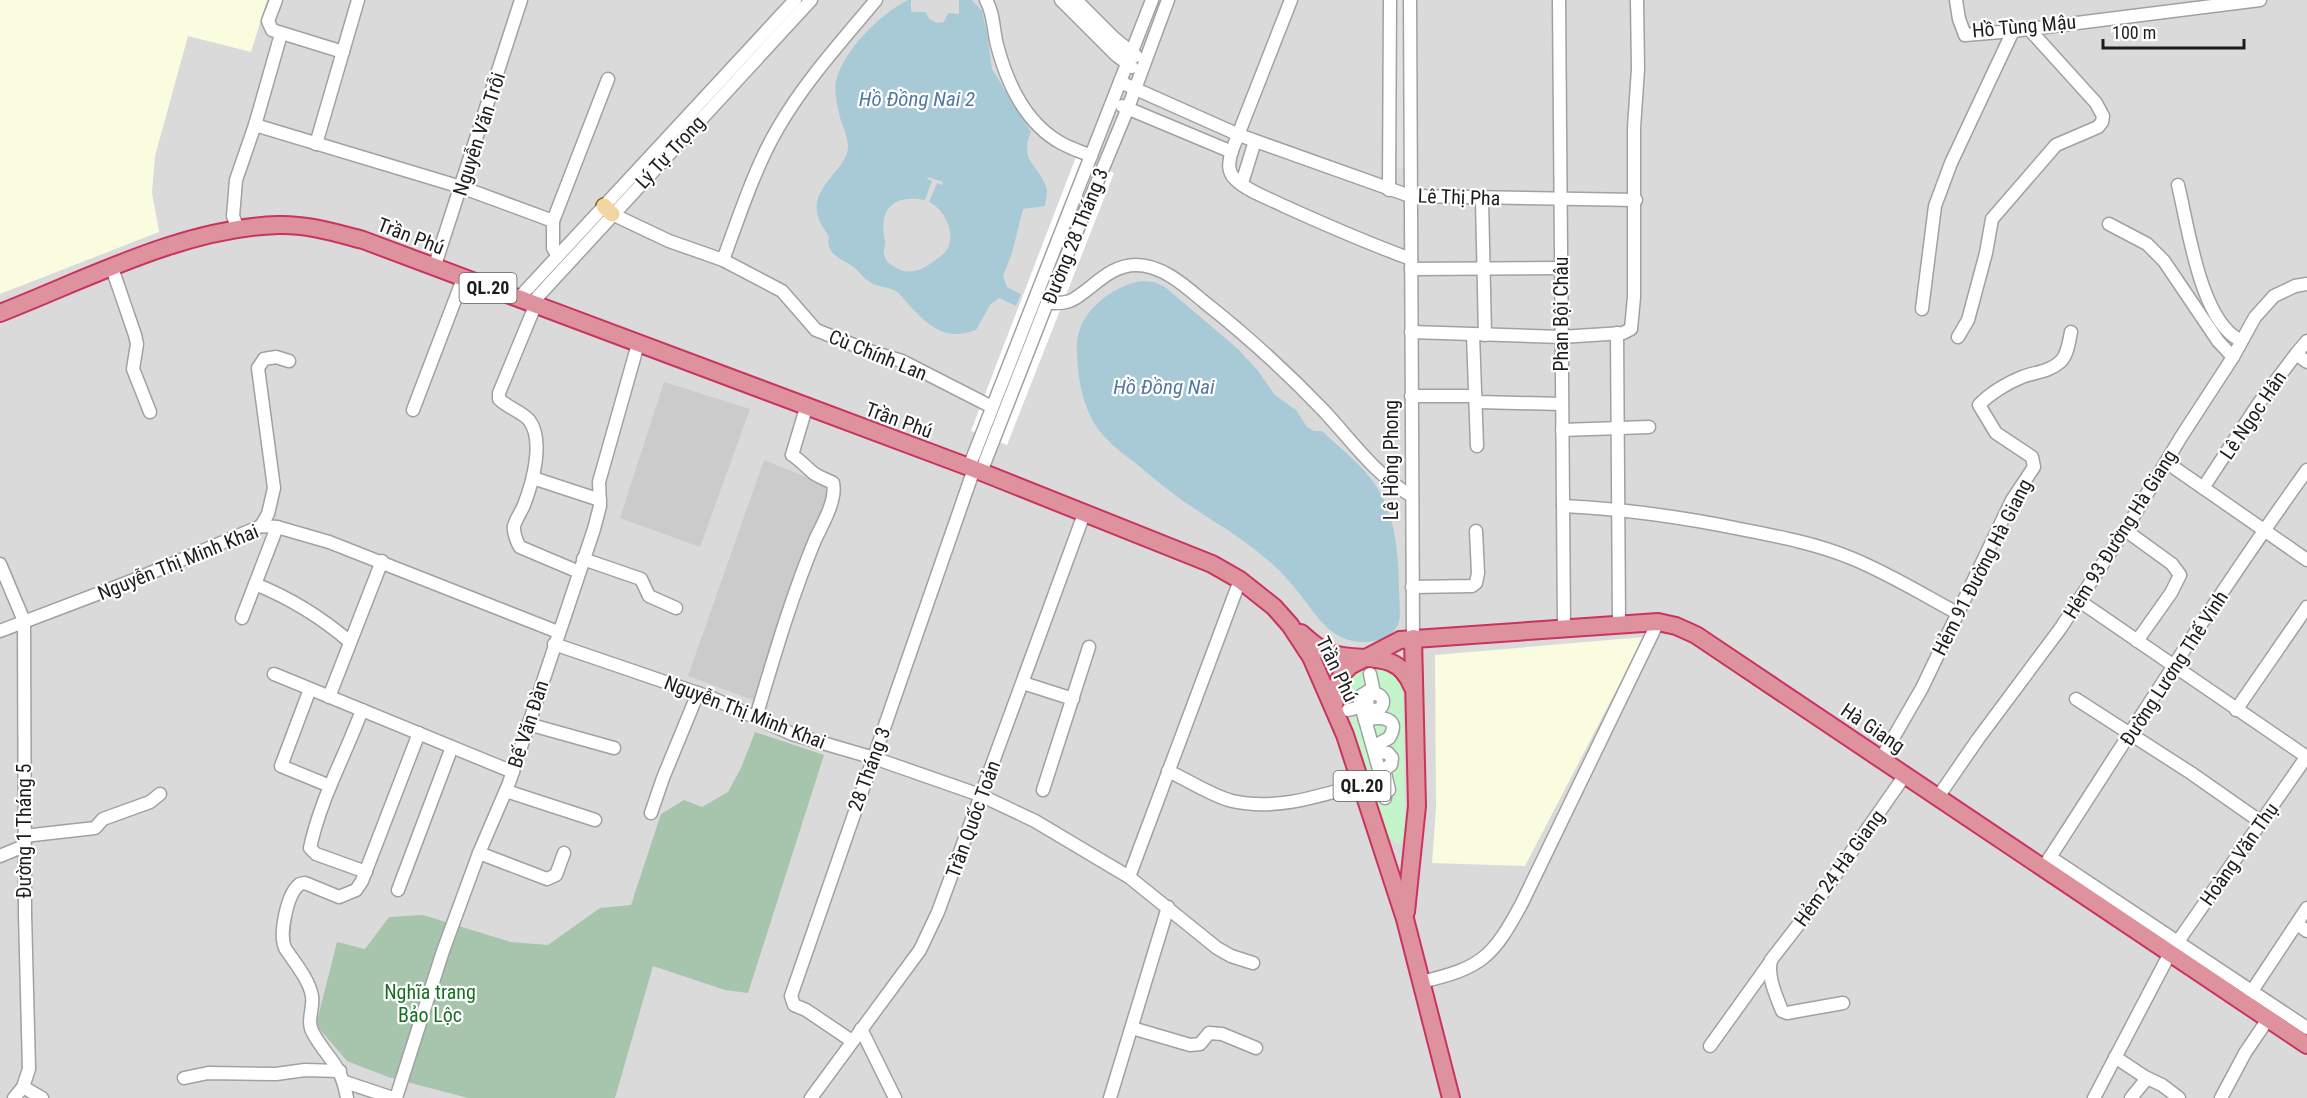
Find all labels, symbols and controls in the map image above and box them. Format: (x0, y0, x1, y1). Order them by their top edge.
street label: Hồ Tùng Mậu (1971, 10, 2077, 42)
scale bar (2103, 12, 2244, 50)
text: 100 m (2112, 22, 2156, 43)
street label: Nguyễn Văn Trỗi (448, 69, 510, 199)
water label: Hồ Đồng Nai 2 (859, 87, 975, 111)
street label: Lý Tự Trọng (630, 111, 710, 193)
street label: Đường 28 Tháng 3 (1037, 165, 1113, 307)
street label: Lê Thị Pha (1417, 184, 1501, 210)
street label: Trần Phú (374, 212, 448, 260)
street label: Phan Bội Châu (1549, 257, 1573, 371)
road number: QL.20 (460, 273, 516, 303)
street label: Cù Chính Lan (825, 324, 931, 386)
street label: Lê Ngọc Hân (2215, 366, 2291, 464)
water label: Hồ Đồng Nai (1113, 375, 1215, 399)
street label: Trần Phú (862, 397, 936, 443)
street label: Lê Hồng Phong (1379, 400, 1403, 520)
street label: Hẻm 93 Đường Hà Giang (2058, 445, 2182, 623)
street label: Hẻm 91 Đường Hà Giang (1927, 475, 2037, 659)
street label: Nguyễn Thị Minh Khai (94, 519, 262, 605)
street label: Đường Lương Thế Vinh (2115, 586, 2233, 750)
street label: Trần Phú (1311, 632, 1363, 706)
street label: Nguyễn Thị Minh Khai (661, 670, 829, 754)
street label: Bế Văn Đàn (503, 677, 553, 771)
street label: Hà Giang (1836, 698, 1910, 758)
street label: 28 Tháng 3 (843, 724, 895, 814)
street label: Trần Quốc Toản (941, 757, 1005, 881)
street label: Đường 1 Tháng 5 (12, 764, 36, 898)
road number: QL.20 (1334, 771, 1390, 801)
street label: Hoàng Văn Thụ (2195, 798, 2283, 910)
street label: Hẻm 24 Hà Giang (1789, 805, 1889, 931)
park label: Nghĩa trang Bảo Lộc (384, 980, 476, 1027)

